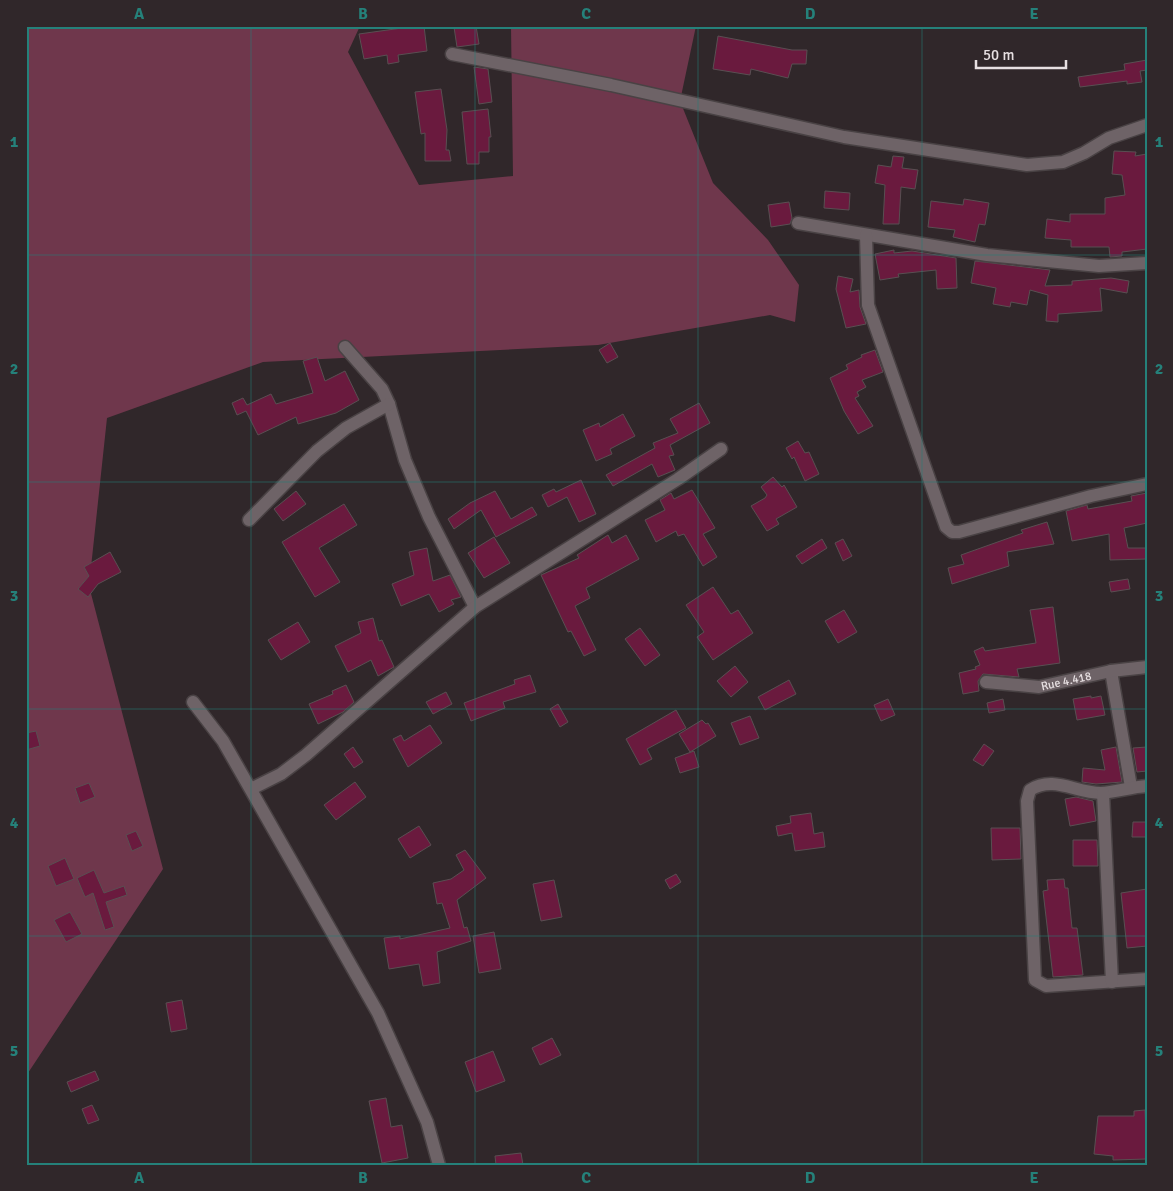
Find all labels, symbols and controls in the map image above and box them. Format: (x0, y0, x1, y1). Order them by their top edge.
text: A (134, 4, 145, 24)
text: B (358, 4, 368, 24)
text: C (581, 4, 591, 24)
text: D (805, 4, 816, 24)
text: E (1029, 4, 1039, 24)
scale bar (976, 38, 1066, 70)
text: 50 m (983, 46, 1014, 64)
text: 1 (10, 132, 19, 152)
text: 1 (1155, 132, 1164, 152)
text: 2 (10, 359, 18, 379)
text: 2 (1155, 359, 1163, 379)
text: 3 (10, 586, 18, 606)
text: 3 (1155, 586, 1163, 606)
street label: Rue 4.418 (1039, 668, 1093, 694)
text: 4 (10, 813, 19, 833)
text: 4 (1155, 813, 1164, 833)
text: 5 (10, 1041, 18, 1061)
text: 5 (1155, 1041, 1163, 1061)
text: A (134, 1168, 145, 1188)
text: B (358, 1168, 368, 1188)
text: C (581, 1168, 591, 1188)
text: D (805, 1168, 816, 1188)
text: E (1029, 1168, 1039, 1188)

